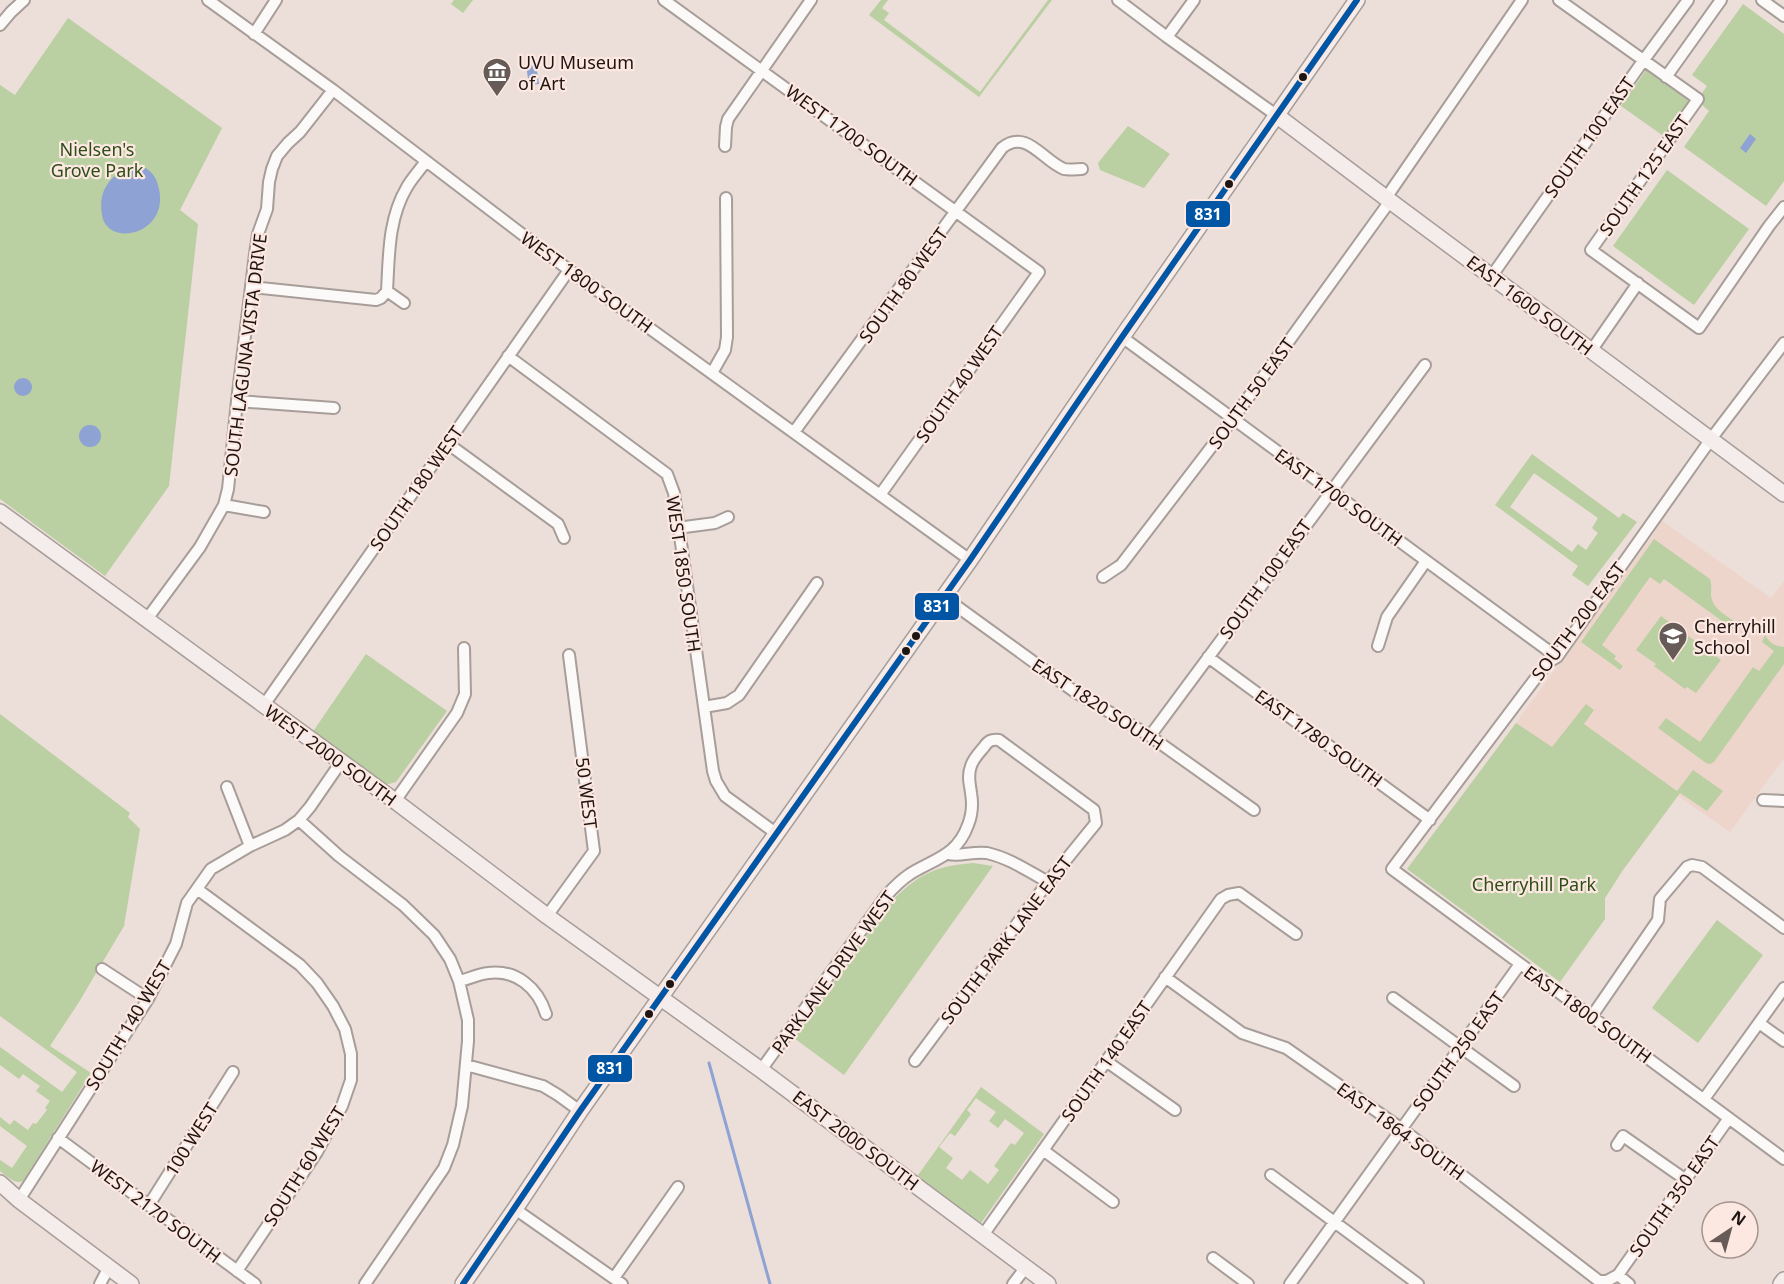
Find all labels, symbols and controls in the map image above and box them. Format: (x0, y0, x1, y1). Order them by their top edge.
place label: UVU Museum of Art (518, 50, 634, 95)
museum icon: UVU Museum of Art (481, 56, 513, 98)
unlabelled marker (1297, 71, 1309, 83)
street label: SOUTH 100 EAST (1538, 72, 1640, 202)
street label: WEST 1700 SOUTH (781, 79, 923, 191)
street label: SOUTH 125 EAST (1593, 110, 1695, 240)
park label: Nielsen's Grove Park (51, 137, 144, 182)
unlabelled marker (1223, 178, 1235, 190)
line badge: 831 (1185, 200, 1231, 228)
text: 831 (1194, 203, 1222, 225)
street label: SOUTH 80 WEST (853, 223, 953, 347)
street label: WEST 1800 SOUTH (516, 226, 658, 338)
street label: SOUTH LAGUNA VISTA DRIVE (218, 232, 272, 478)
street label: EAST 1600 SOUTH (1462, 250, 1598, 360)
street label: SOUTH 40 WEST (910, 321, 1008, 447)
street label: SOUTH 50 EAST (1203, 333, 1299, 453)
street label: SOUTH 180 WEST (364, 421, 468, 555)
street label: EAST 1700 SOUTH (1270, 443, 1408, 551)
street label: WEST 1850 SOUTH (661, 494, 707, 654)
street label: SOUTH 100 EAST (1214, 514, 1316, 644)
street label: SOUTH 200 EAST (1526, 557, 1630, 685)
line badge: 831 (914, 592, 960, 621)
text: 831 (923, 595, 951, 617)
place label: Cherryhill School (1694, 614, 1776, 659)
school or university icon: Cherryhill School (1657, 620, 1689, 662)
unlabelled marker (910, 630, 922, 642)
unlabelled marker (900, 645, 912, 657)
street label: EAST 1820 SOUTH (1028, 652, 1168, 756)
street label: EAST 1780 SOUTH (1250, 684, 1388, 792)
street label: WEST 2000 SOUTH (260, 699, 402, 811)
street label: 50 WEST (571, 756, 603, 830)
street label: SOUTH PARK LANE EAST (935, 851, 1077, 1029)
park label: Cherryhill Park (1472, 872, 1597, 896)
street label: PARKLANE DRIVE WEST (766, 886, 900, 1058)
street label: SOUTH 140 WEST (80, 956, 176, 1094)
street label: EAST 1800 SOUTH (1519, 960, 1657, 1068)
unlabelled marker (664, 978, 676, 990)
street label: SOUTH 250 EAST (1407, 986, 1509, 1116)
street label: SOUTH 140 EAST (1055, 996, 1157, 1126)
unlabelled marker (643, 1008, 655, 1020)
line badge: 831 (587, 1054, 633, 1083)
text: 831 (596, 1057, 624, 1079)
street label: EAST 1864 SOUTH (1332, 1077, 1470, 1185)
street label: EAST 2000 SOUTH (788, 1085, 924, 1195)
street label: 100 WEST (159, 1098, 223, 1180)
street label: SOUTH 60 WEST (258, 1102, 350, 1230)
street label: SOUTH 350 EAST (1623, 1131, 1725, 1261)
street label: WEST 2170 SOUTH (86, 1154, 226, 1268)
north arrow (1700, 1200, 1760, 1260)
text: N (1727, 1205, 1751, 1231)

